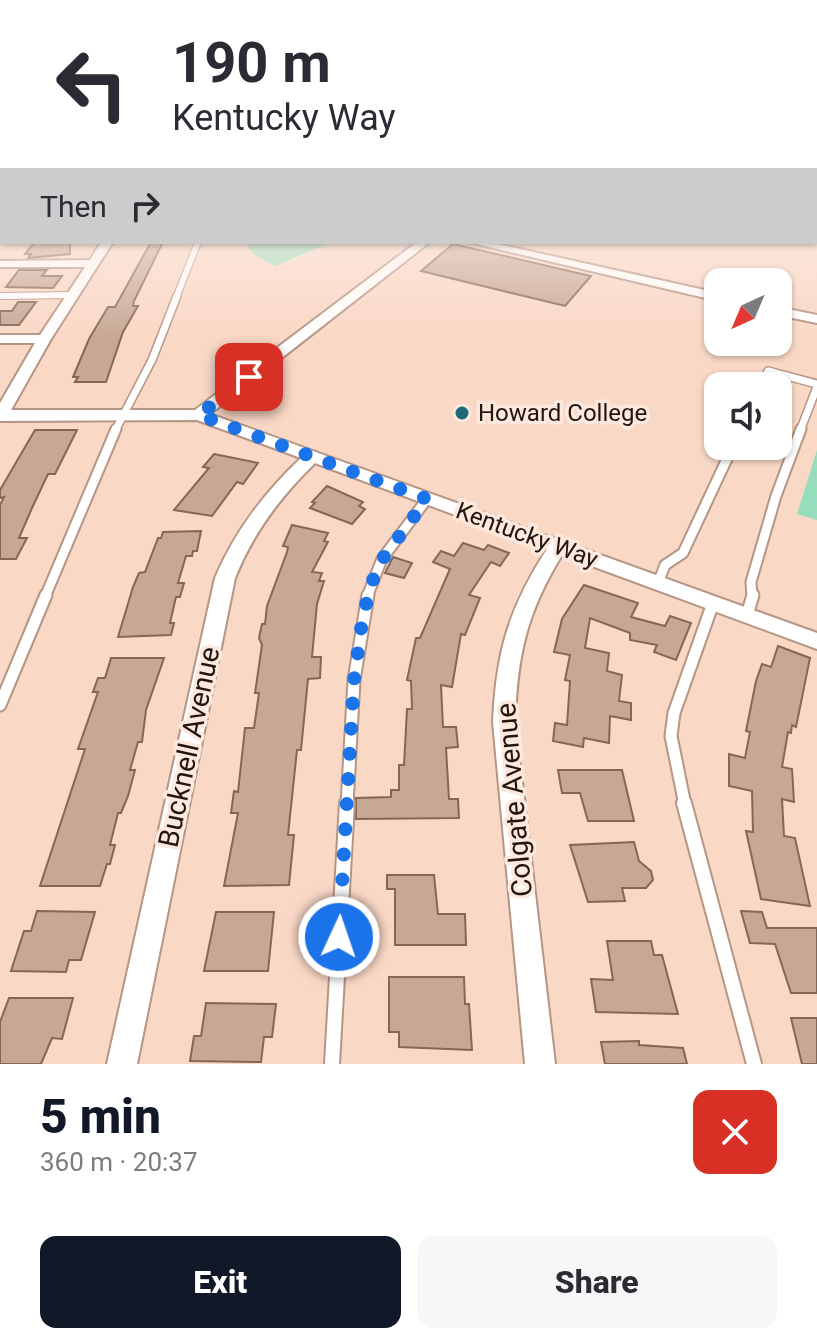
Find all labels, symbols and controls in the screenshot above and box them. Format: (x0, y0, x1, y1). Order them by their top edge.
text: 190 m (172, 30, 331, 96)
icon: left (40, 32, 144, 136)
text: Kentucky Way (172, 97, 396, 139)
icon: right (123, 184, 167, 228)
text: Then (40, 189, 107, 224)
north arrow (704, 268, 792, 356)
map controls (704, 268, 792, 460)
pin (215, 343, 283, 411)
icon: arrive (227, 355, 271, 399)
button: sound (704, 372, 792, 460)
place label: Howard College (478, 399, 647, 427)
marker: Howard College (453, 404, 471, 422)
street label: Kentucky Way (452, 496, 602, 574)
street label: Bucknell Avenue (152, 644, 226, 850)
street label: Colgate Avenue (489, 702, 539, 898)
position arrow (297, 895, 381, 979)
text: 5 min (40, 1088, 161, 1145)
button: close (693, 1090, 777, 1174)
text: 360 m · 20:37 (40, 1147, 198, 1177)
button: Exit (40, 1236, 401, 1328)
button: Share (417, 1236, 777, 1328)

